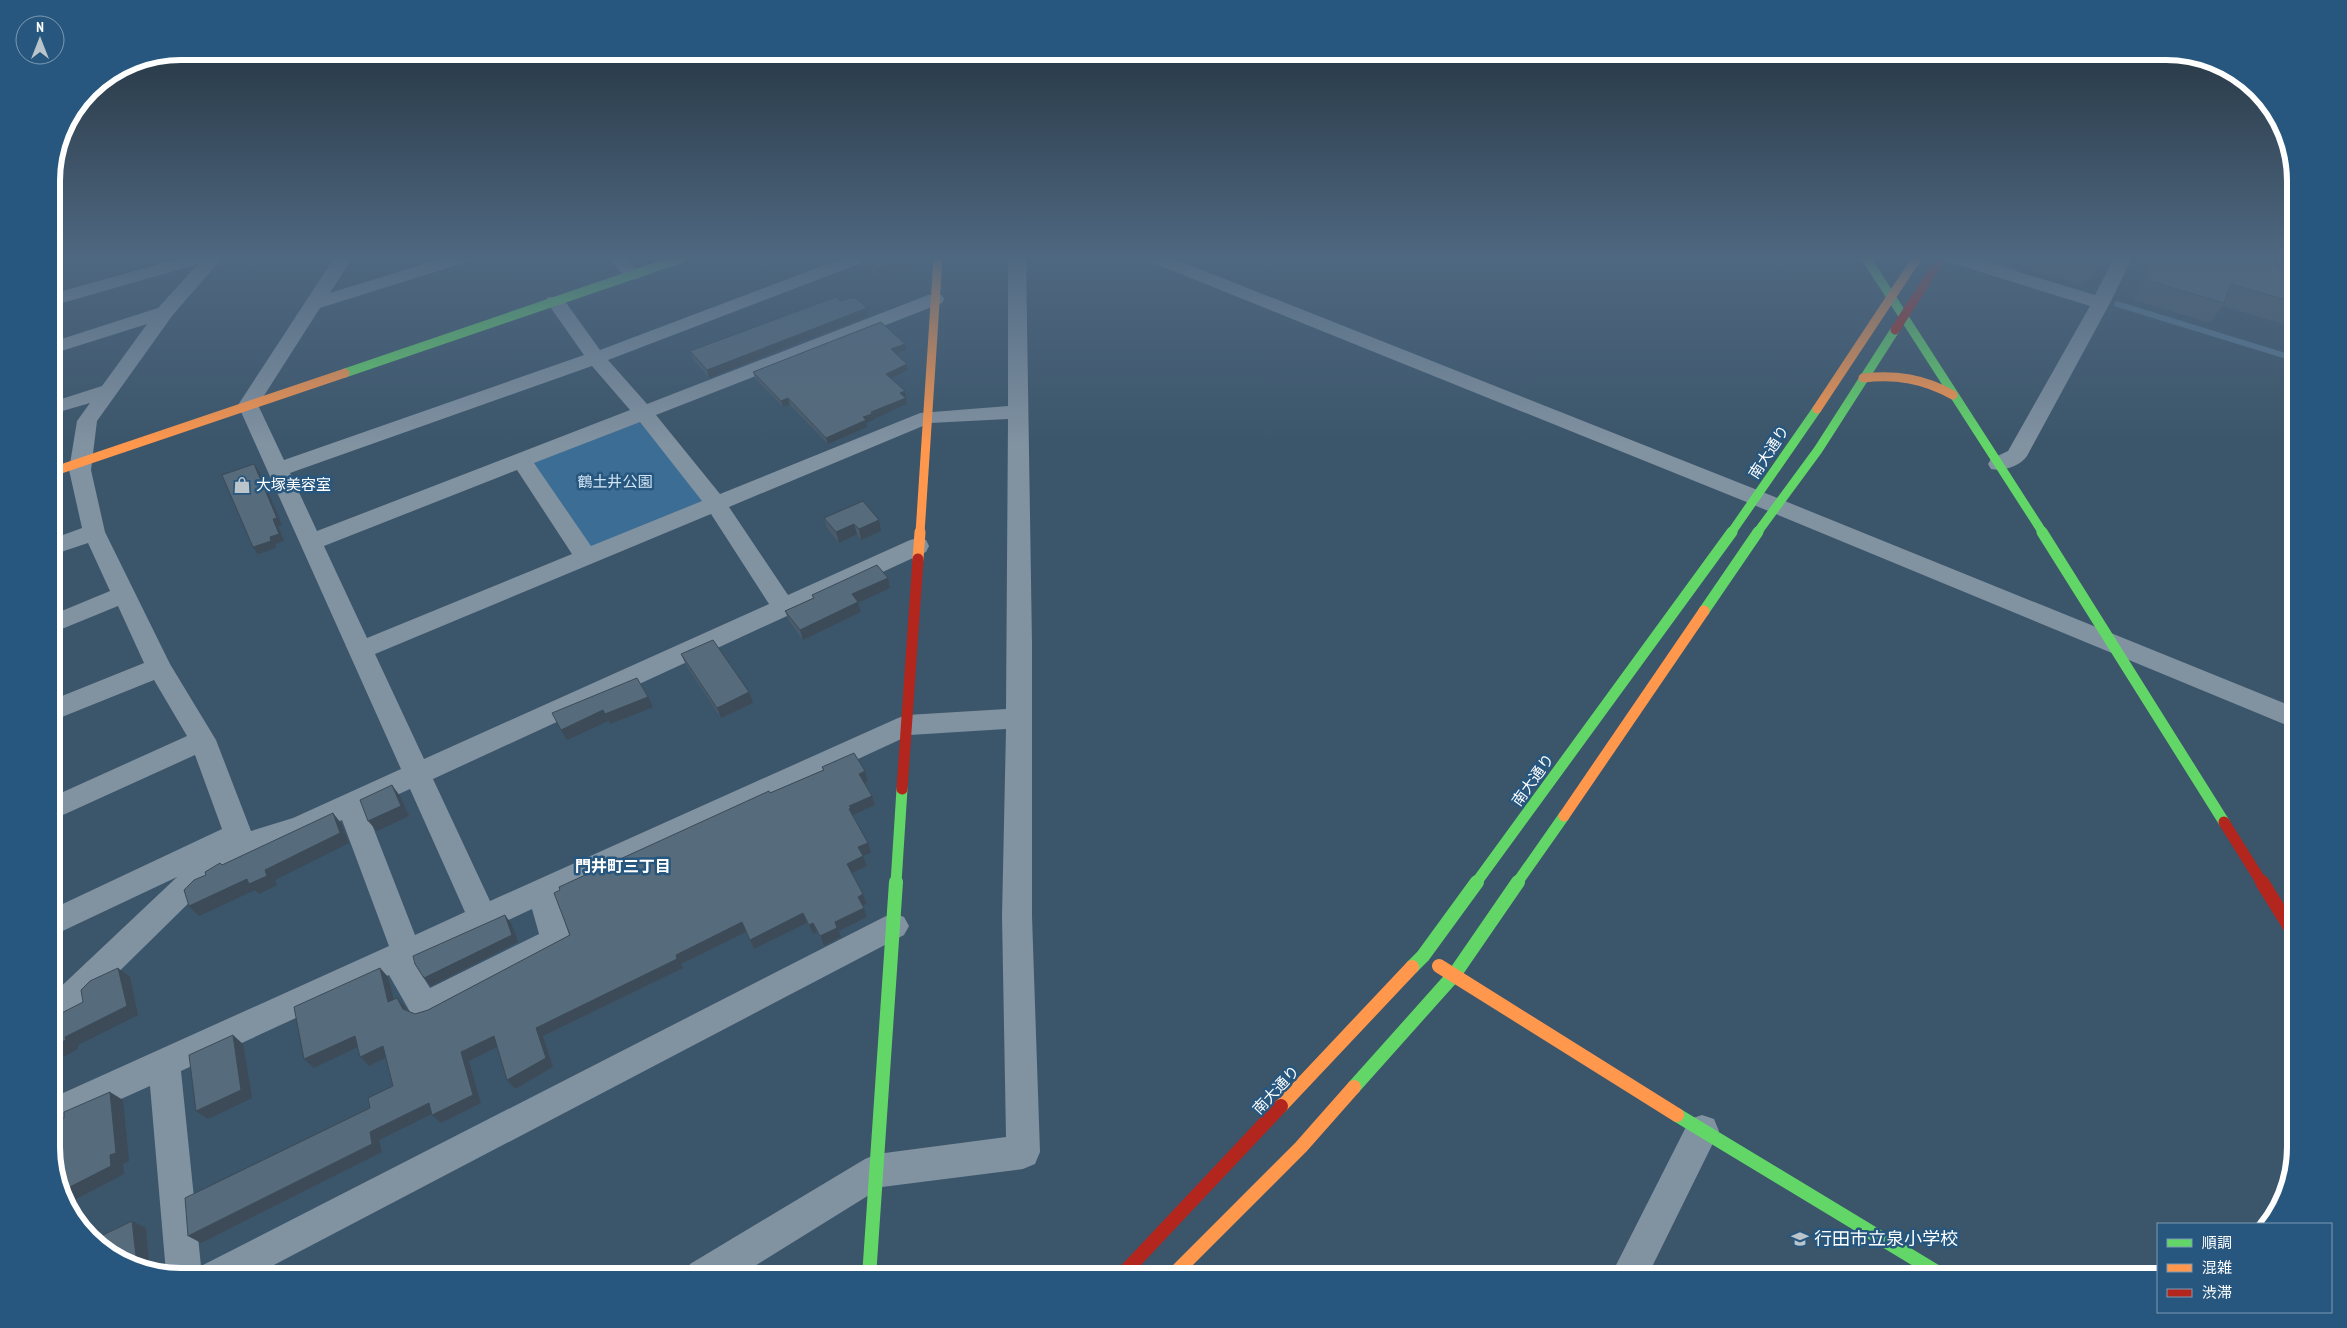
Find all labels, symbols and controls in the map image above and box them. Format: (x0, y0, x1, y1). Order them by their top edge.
north arrow (15, 15, 65, 65)
text: N (36, 18, 44, 36)
street label: 南大通り (1744, 421, 1793, 482)
park label: 鶴土井公園 (577, 472, 653, 491)
shop icon: 大塚美容室 (232, 475, 252, 495)
place label: 大塚美容室 (256, 475, 331, 494)
street label: 南大通り (1507, 750, 1558, 810)
district label: 門井町三丁目 (575, 856, 671, 876)
street label: 南大通り (1248, 1061, 1303, 1118)
legend (2157, 1223, 2332, 1313)
place label: 行田市立泉小学校 (1814, 1227, 1958, 1250)
school or university icon: 行田市立泉小学校 (1790, 1229, 1810, 1249)
text: 順調 (2202, 1233, 2232, 1252)
text: 混雑 (2202, 1258, 2232, 1277)
text: 渋滞 (2202, 1283, 2232, 1302)

